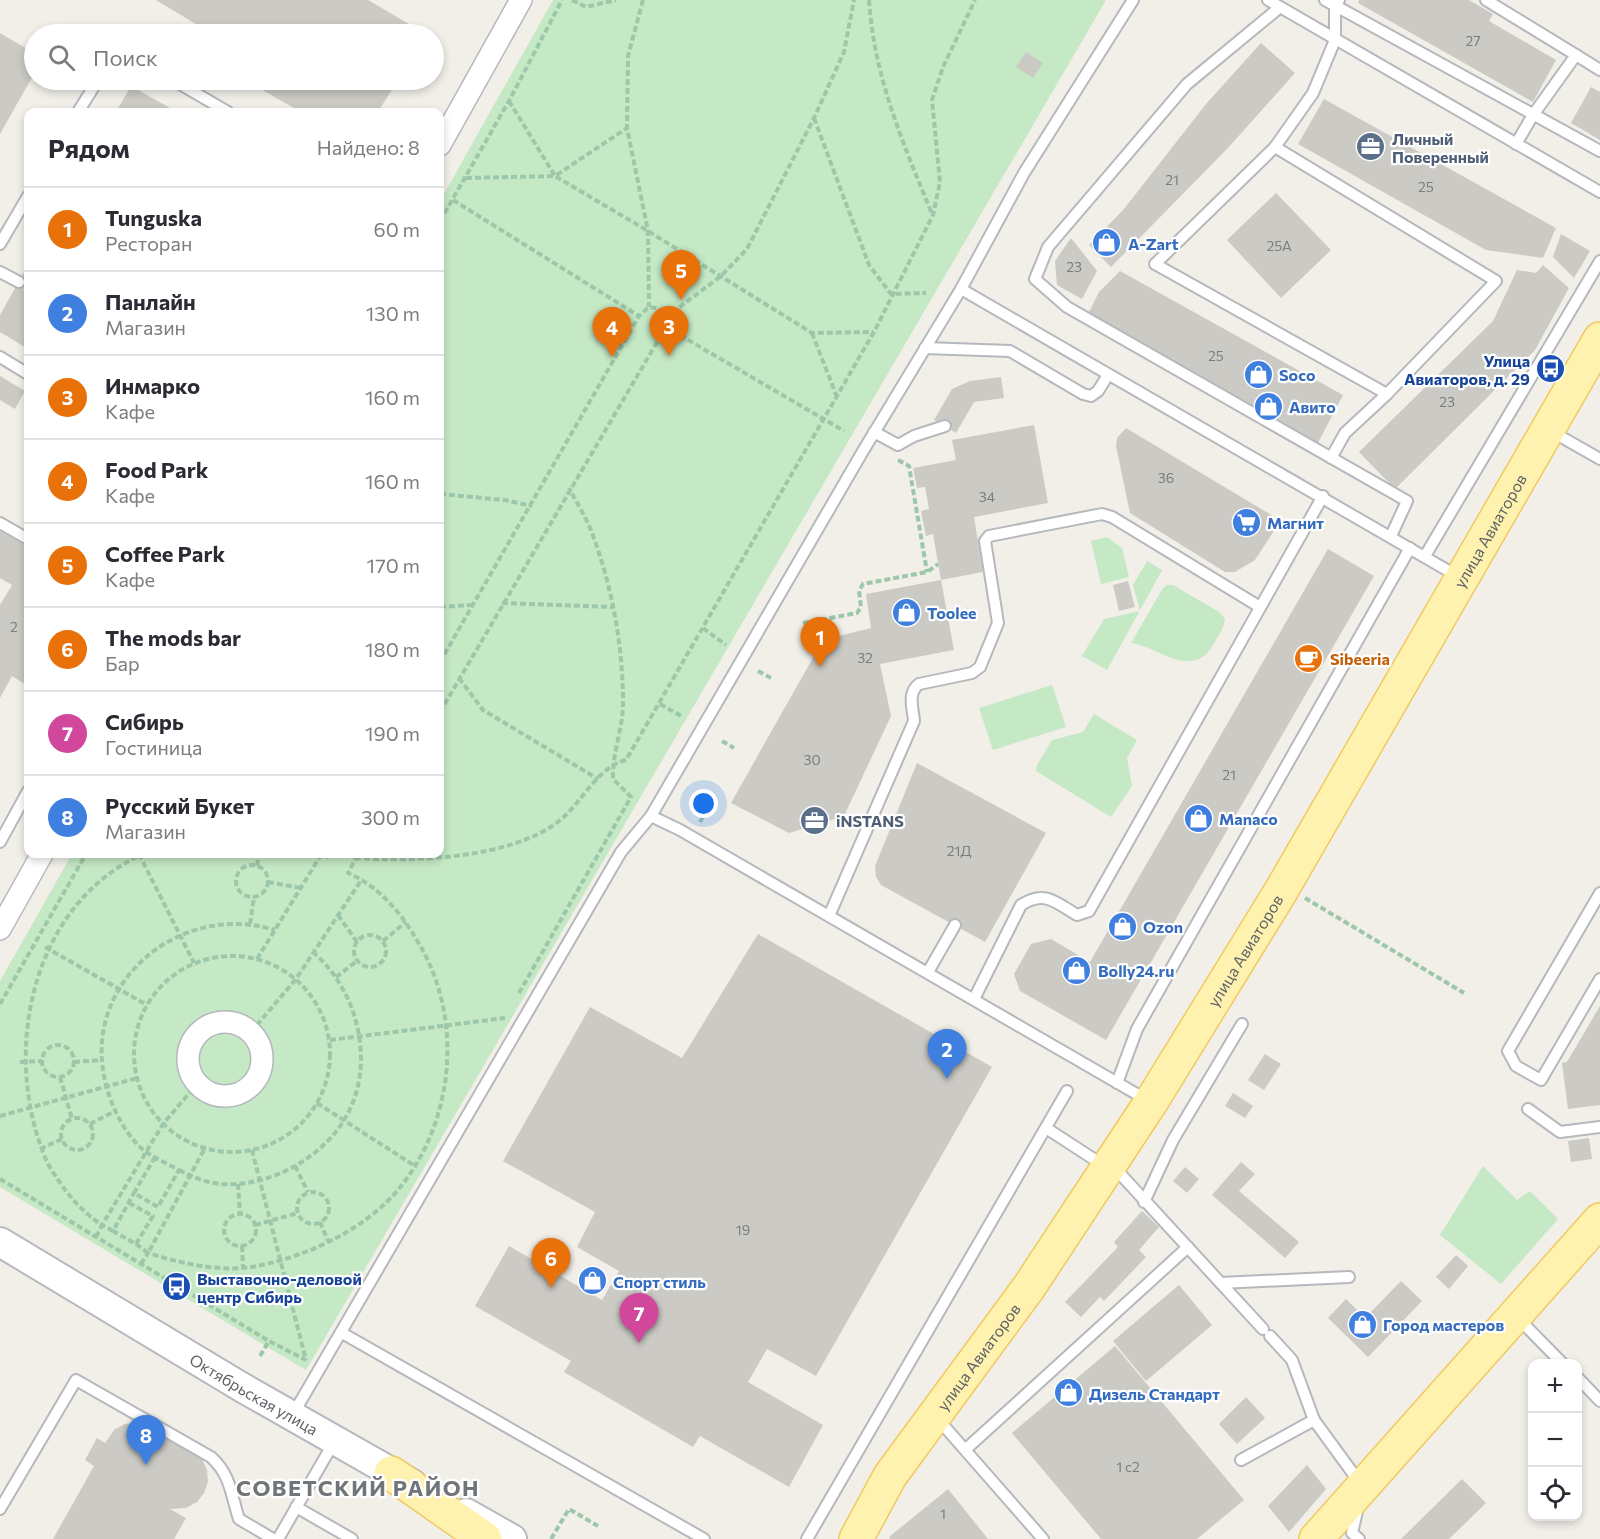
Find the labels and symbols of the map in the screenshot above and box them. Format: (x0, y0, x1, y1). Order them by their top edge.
house number: 27 (1465, 32, 1481, 49)
place label: Личный Поверенный (1392, 129, 1489, 166)
office icon: Личный Поверенный (1355, 131, 1387, 163)
house number: 21 (1165, 171, 1179, 188)
house number: 25 (1418, 178, 1434, 195)
shop icon: A-Zart (1091, 227, 1123, 259)
place label: A-Zart (1128, 234, 1179, 253)
house number: 25А (1266, 237, 1292, 254)
pin: 5 (662, 250, 700, 300)
house number: 23 (1066, 258, 1082, 275)
pin: 3 (650, 306, 688, 356)
pin: 4 (592, 308, 632, 357)
house number: 25 (1208, 347, 1224, 364)
place label: Улица Авиаторов, д. 29 (1404, 351, 1530, 388)
bus stop icon: Улица Авиаторов, д. 29 (1535, 353, 1567, 385)
shop icon: Soco (1242, 358, 1274, 390)
place label: Soco (1279, 365, 1316, 384)
shop icon: Авито (1252, 390, 1284, 422)
house number: 23 (1439, 393, 1455, 410)
place label: Авито (1289, 397, 1336, 416)
house number: 36 (1158, 469, 1174, 486)
street label: улица Авиаторов (1449, 470, 1530, 591)
house number: 34 (979, 488, 996, 505)
supermarket icon: Магнит (1230, 506, 1262, 538)
place label: Магнит (1267, 513, 1324, 532)
shop icon: Toolee (890, 596, 922, 628)
place label: Toolee (927, 603, 976, 622)
house number: 2 (10, 618, 18, 635)
pin: 1 (800, 618, 840, 667)
cafe icon: Sibeeria (1293, 642, 1325, 674)
house number: 32 (857, 649, 873, 666)
place label: Sibeeria (1330, 649, 1390, 668)
house number: 30 (803, 751, 821, 768)
house number: 21 (1222, 766, 1236, 783)
your location (689, 789, 718, 818)
shop icon: Manaco (1182, 802, 1214, 834)
office icon: iNSTANS (799, 804, 831, 836)
place label: Manaco (1219, 809, 1278, 828)
place label: iNSTANS (836, 811, 904, 830)
house number: 21Д (947, 842, 971, 859)
street label: улица Авиаторов (1203, 891, 1286, 1010)
shop icon: Ozon (1106, 910, 1138, 942)
place label: Ozon (1143, 917, 1183, 936)
shop icon: Bolly24.ru (1061, 954, 1093, 986)
place label: Bolly24.ru (1098, 961, 1174, 980)
pin: 2 (928, 1030, 966, 1079)
house number: 19 (736, 1221, 750, 1238)
pin: 6 (532, 1238, 570, 1288)
shop icon: Спорт стиль (576, 1265, 608, 1297)
place label: Выставочно-деловой центр Сибирь (197, 1269, 362, 1306)
bus stop icon: Выставочно-деловой центр Сибирь (160, 1271, 192, 1303)
place label: Спорт стиль (613, 1272, 706, 1291)
pin: 7 (620, 1294, 658, 1343)
street label: улица Авиаторов (932, 1299, 1024, 1414)
shop icon: Город мастеров (1346, 1308, 1378, 1340)
place label: Город мастеров (1383, 1315, 1504, 1334)
street label: Октябрьская улица (187, 1349, 322, 1438)
shop icon: Дизель Стандарт (1052, 1377, 1084, 1409)
place label: Дизель Стандарт (1089, 1384, 1220, 1403)
pin: 8 (126, 1416, 166, 1465)
house number: 1 с2 (1116, 1458, 1140, 1475)
district label: СОВЕТСКИЙ РАЙОН (236, 1474, 480, 1501)
house number: 1 (940, 1505, 946, 1522)

